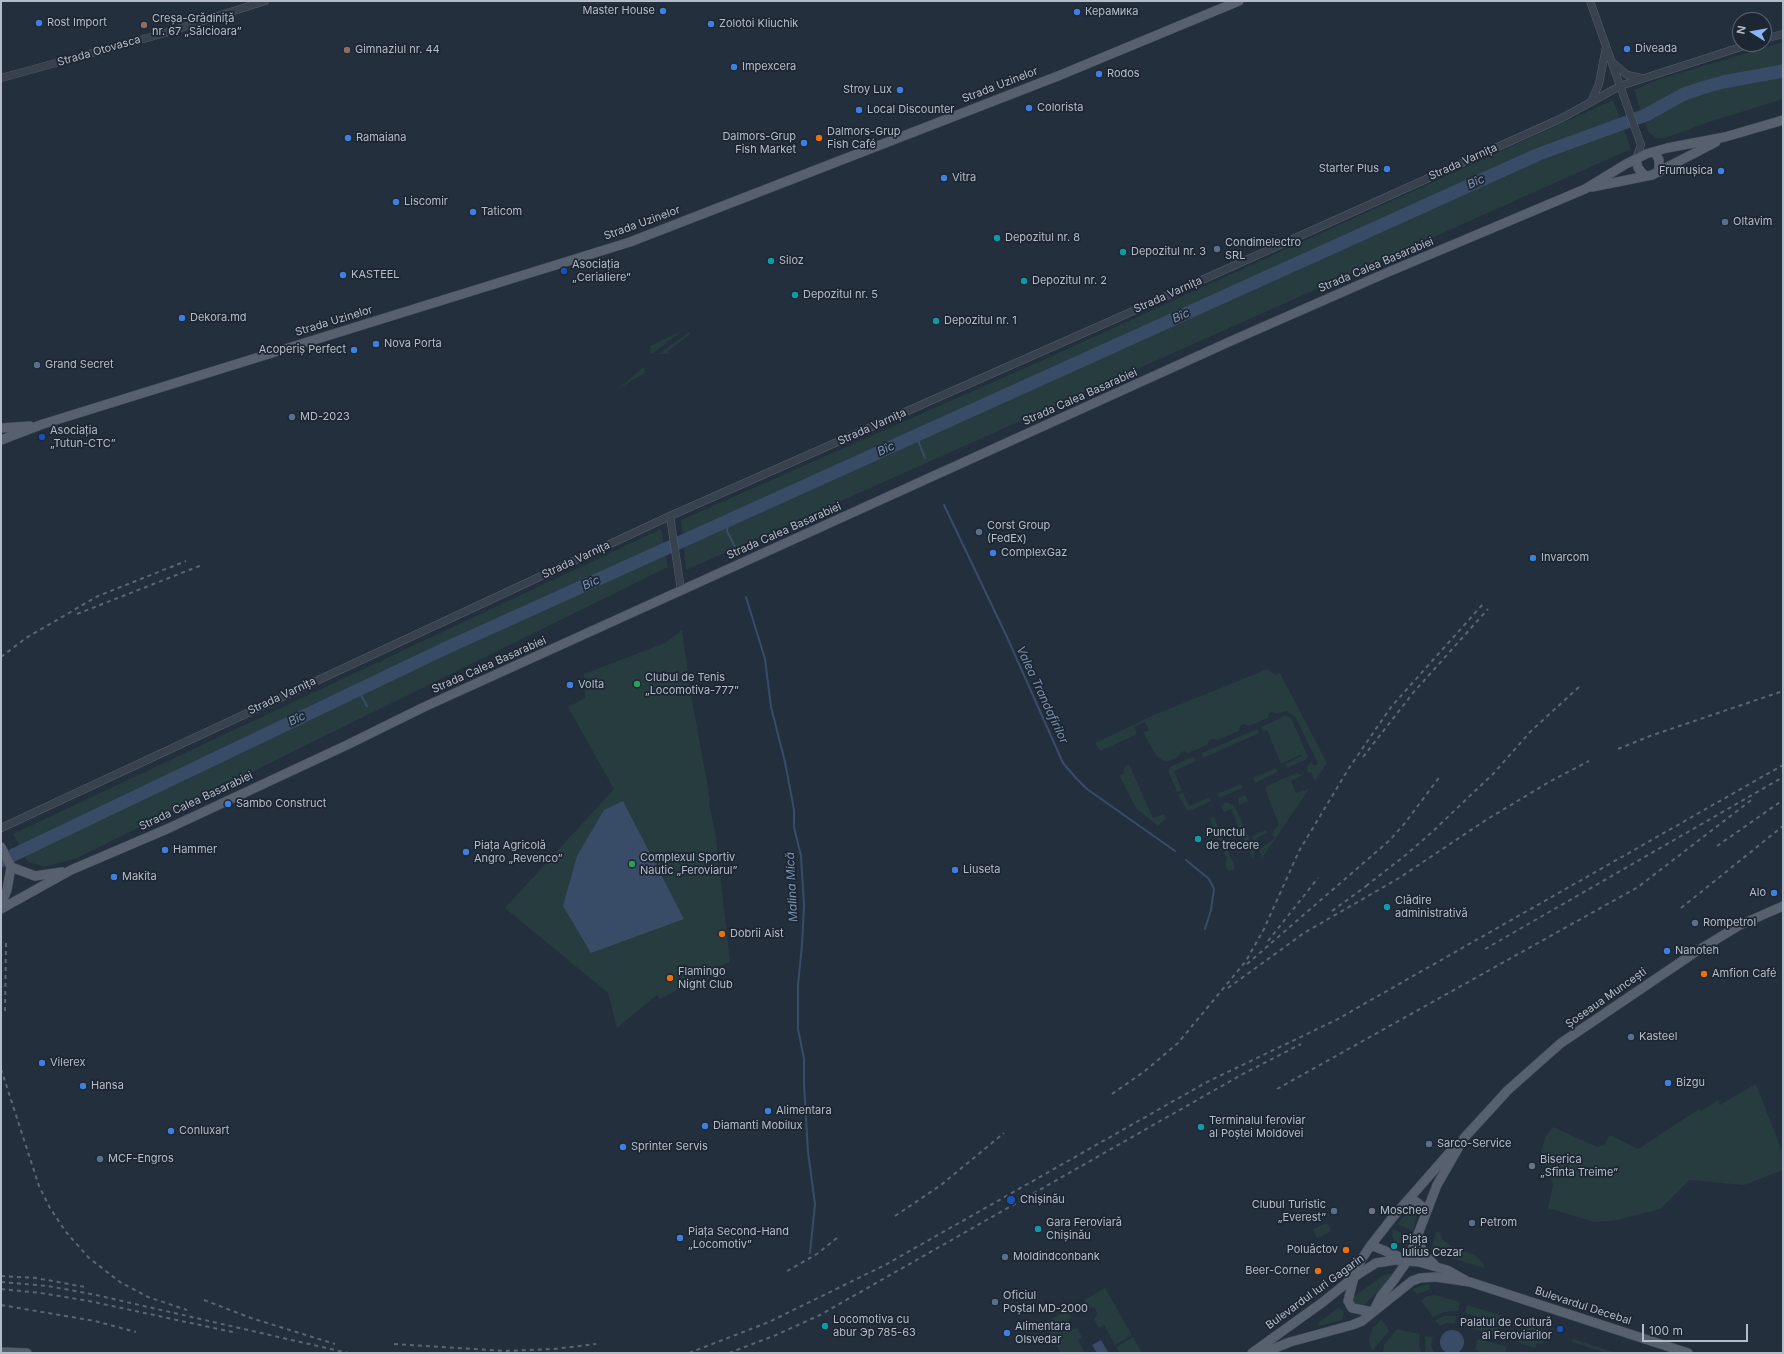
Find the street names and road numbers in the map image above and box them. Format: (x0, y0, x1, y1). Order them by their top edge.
street label: Strada Otovasca (56, 33, 142, 69)
street label: Strada Uzinelor (960, 64, 1040, 106)
street label: Strada Varnița (1427, 141, 1499, 183)
street label: Strada Uzinelor (602, 203, 682, 243)
street label: Strada Calea Basarabiei (1316, 235, 1436, 295)
street label: Strada Varnița (1132, 274, 1204, 316)
street label: Strada Uzinelor (294, 303, 374, 339)
street label: Strada Calea Basarabiei (1021, 366, 1139, 428)
street label: Strada Varnița (836, 406, 908, 448)
street label: Strada Calea Basarabiei (725, 500, 843, 562)
street label: Strada Varnița (540, 538, 612, 582)
street label: Strada Calea Basarabiei (430, 634, 548, 696)
street label: Strada Varnița (246, 674, 318, 718)
street label: Strada Calea Basarabiei (137, 769, 255, 833)
street label: Șoseaua Muncești (1563, 965, 1649, 1031)
street label: Bulevardul Iuri Gagarin (1263, 1252, 1367, 1332)
street label: Bulevardul Decebal (1533, 1284, 1633, 1328)

